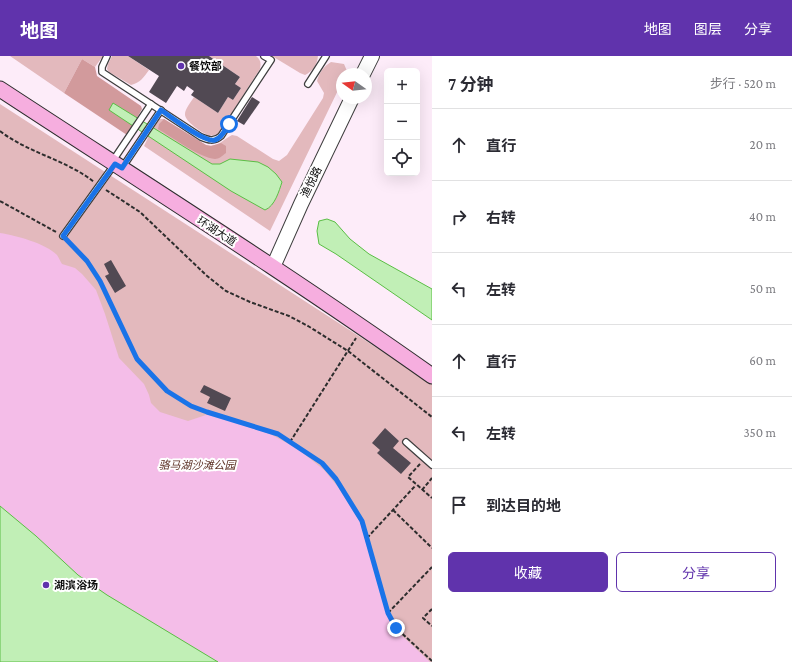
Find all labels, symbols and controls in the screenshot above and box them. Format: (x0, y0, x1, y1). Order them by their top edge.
text: 地图 (20, 20, 58, 41)
text: 地图 (644, 21, 672, 37)
text: 图层 (694, 21, 722, 37)
text: 分享 (744, 21, 772, 37)
place label: 餐饮部 (189, 60, 222, 72)
marker: 餐饮部 (176, 61, 186, 71)
north arrow (336, 68, 372, 104)
map controls (384, 68, 420, 176)
button: + (384, 68, 420, 104)
text: 7 分钟 (448, 75, 494, 94)
text: 步行 · 520 m (710, 76, 776, 91)
button: − (384, 104, 420, 140)
route start (220, 115, 238, 133)
icon: ahead (448, 134, 470, 156)
text: 20 m (750, 137, 776, 152)
text: 直行 (486, 138, 516, 154)
button: locate (384, 140, 420, 176)
street label: 渔悦路 (298, 165, 324, 199)
icon: right (448, 206, 470, 228)
text: 40 m (749, 209, 776, 224)
text: 右转 (486, 210, 516, 226)
street label: 环湖大道 (195, 214, 239, 248)
icon: left (448, 278, 470, 300)
text: 50 m (750, 281, 776, 296)
text: 左转 (486, 282, 516, 298)
icon: ahead (448, 350, 470, 372)
text: 60 m (749, 353, 776, 368)
text: 直行 (486, 354, 516, 370)
icon: left (448, 422, 470, 444)
text: 350 m (743, 425, 776, 440)
text: 左转 (486, 426, 516, 442)
park label: 骆马湖沙滩公园 (159, 459, 237, 471)
icon: arrive (448, 494, 470, 516)
text: 到达目的地 (486, 498, 561, 514)
button: 收藏 (448, 552, 608, 592)
button: 分享 (616, 552, 776, 592)
place label: 湖滨浴场 (54, 579, 98, 591)
marker: 湖滨浴场 (41, 580, 51, 590)
route end (387, 619, 405, 637)

